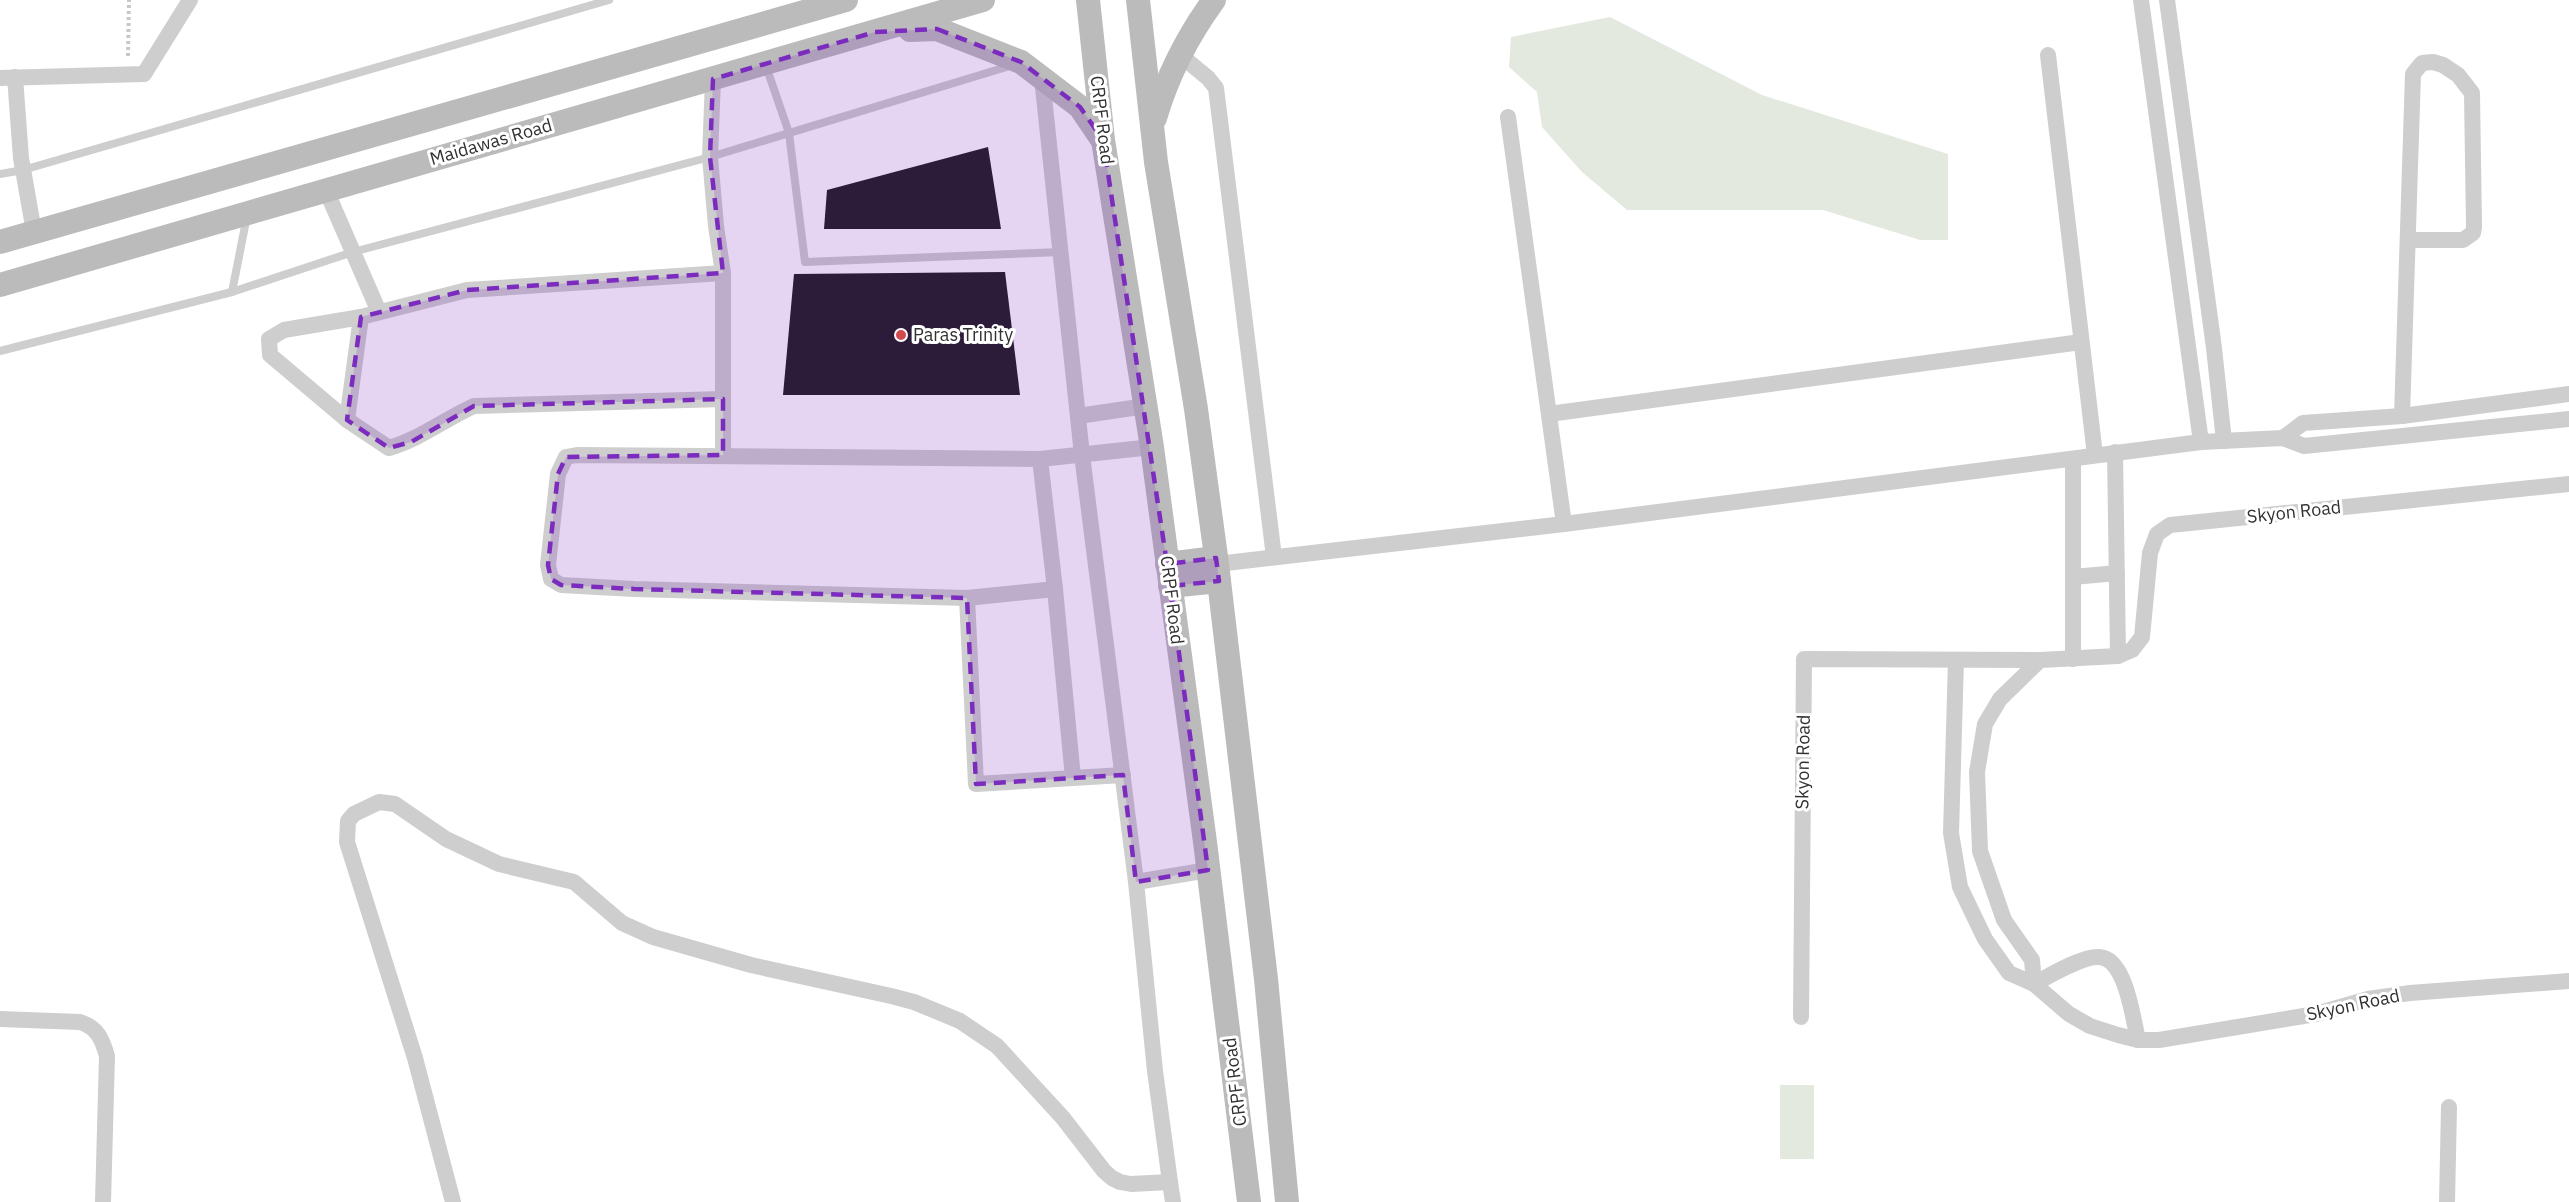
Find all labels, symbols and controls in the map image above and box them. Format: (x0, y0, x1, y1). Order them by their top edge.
street label: CRPF Road (1086, 74, 1119, 166)
street label: Maidawas Road (427, 113, 555, 170)
place label: Paras Trinity (913, 323, 1013, 346)
marker: Paras Trinity (894, 328, 908, 342)
street label: Skyon Road (2246, 495, 2342, 528)
street label: CRPF Road (1156, 554, 1189, 646)
street label: Skyon Road (1790, 714, 1815, 810)
street label: Skyon Road (2304, 983, 2402, 1026)
street label: CRPF Road (1218, 1036, 1251, 1128)

